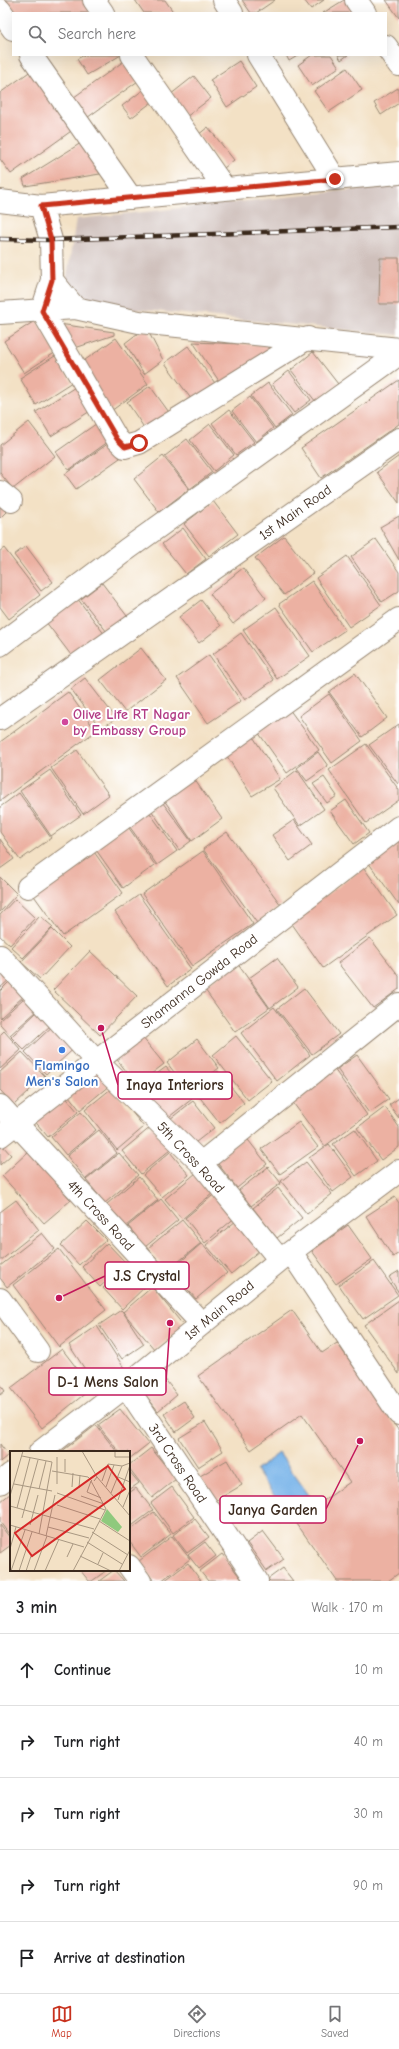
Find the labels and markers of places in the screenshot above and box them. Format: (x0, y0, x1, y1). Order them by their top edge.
place label: Olive Life RT Nagar by Embassy Group (73, 706, 190, 739)
marker: Olive Life RT Nagar by Embassy Group (60, 717, 70, 727)
marker: Flamingo Men's Salon (57, 1045, 67, 1055)
place label: Flamingo Men's Salon (26, 1057, 98, 1090)
callout: Inaya Interiors (118, 1072, 232, 1099)
callout: J.S Crystal (105, 1262, 189, 1289)
callout: D-1 Mens Salon (49, 1368, 166, 1395)
callout: Janya Garden (220, 1496, 326, 1523)

